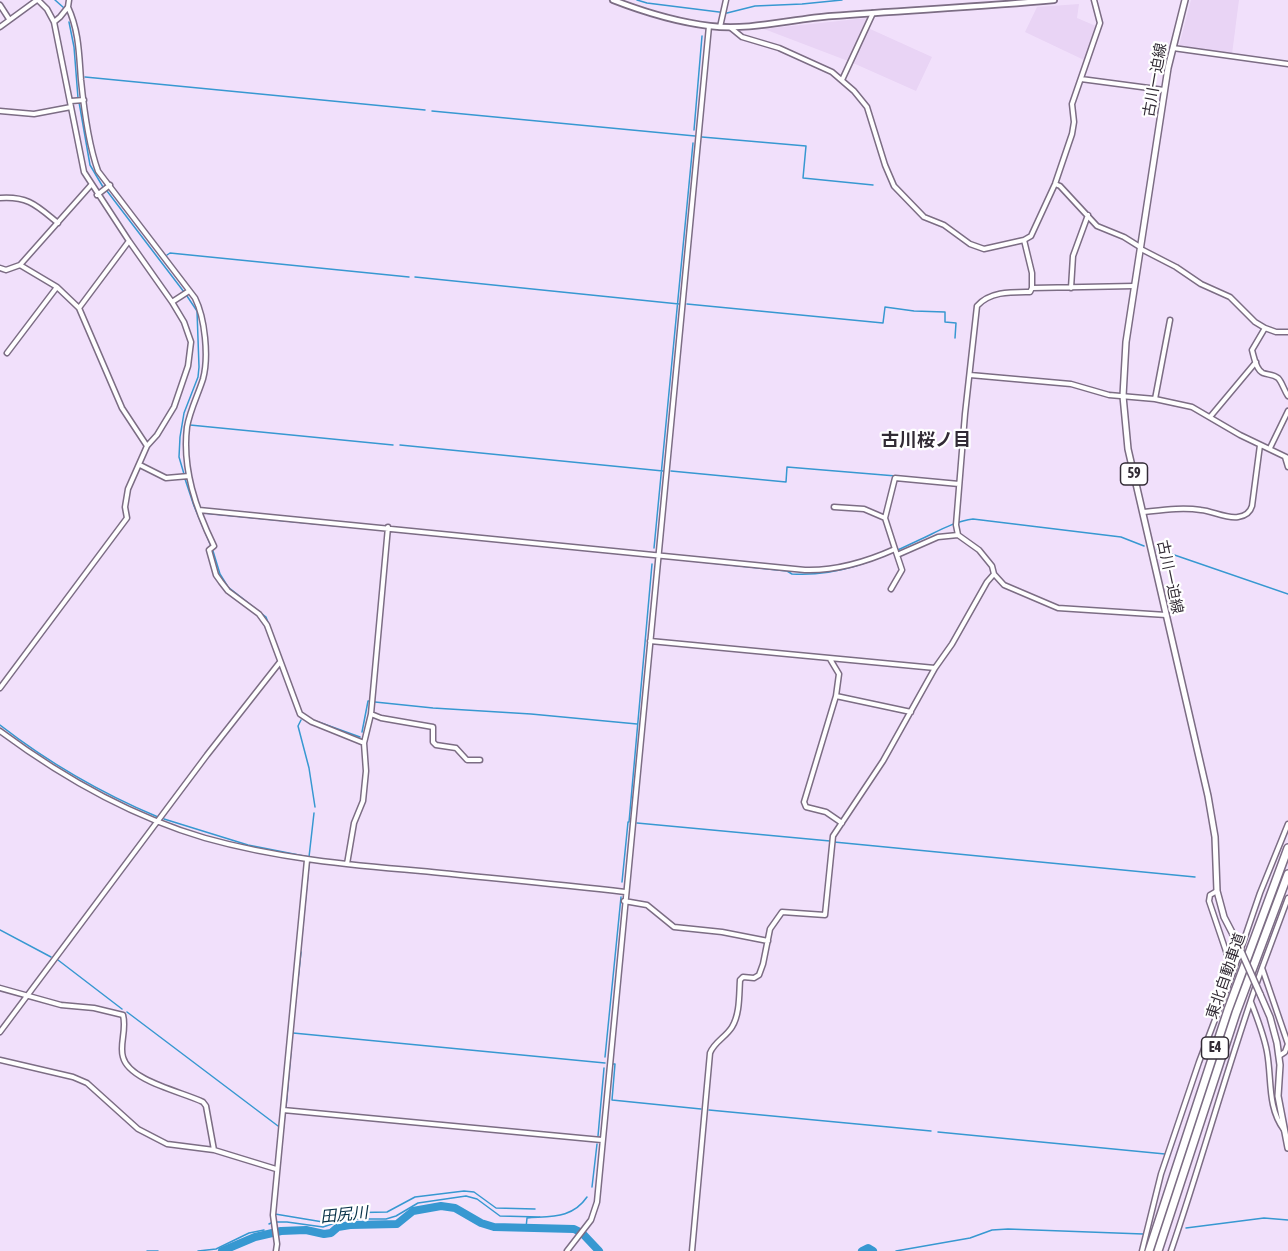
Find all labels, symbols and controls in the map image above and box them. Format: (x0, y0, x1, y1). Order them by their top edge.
street label: 古川一迫線 (1140, 42, 1170, 118)
district label: 古川桜ノ目 (881, 429, 971, 451)
road number: 59 (1120, 463, 1148, 485)
street label: 古川一迫線 (1153, 538, 1187, 616)
street label: 東北自動車道 (1203, 931, 1249, 1021)
road number: E4 (1202, 1037, 1228, 1059)
water label: 田尻川 (319, 1203, 369, 1227)

